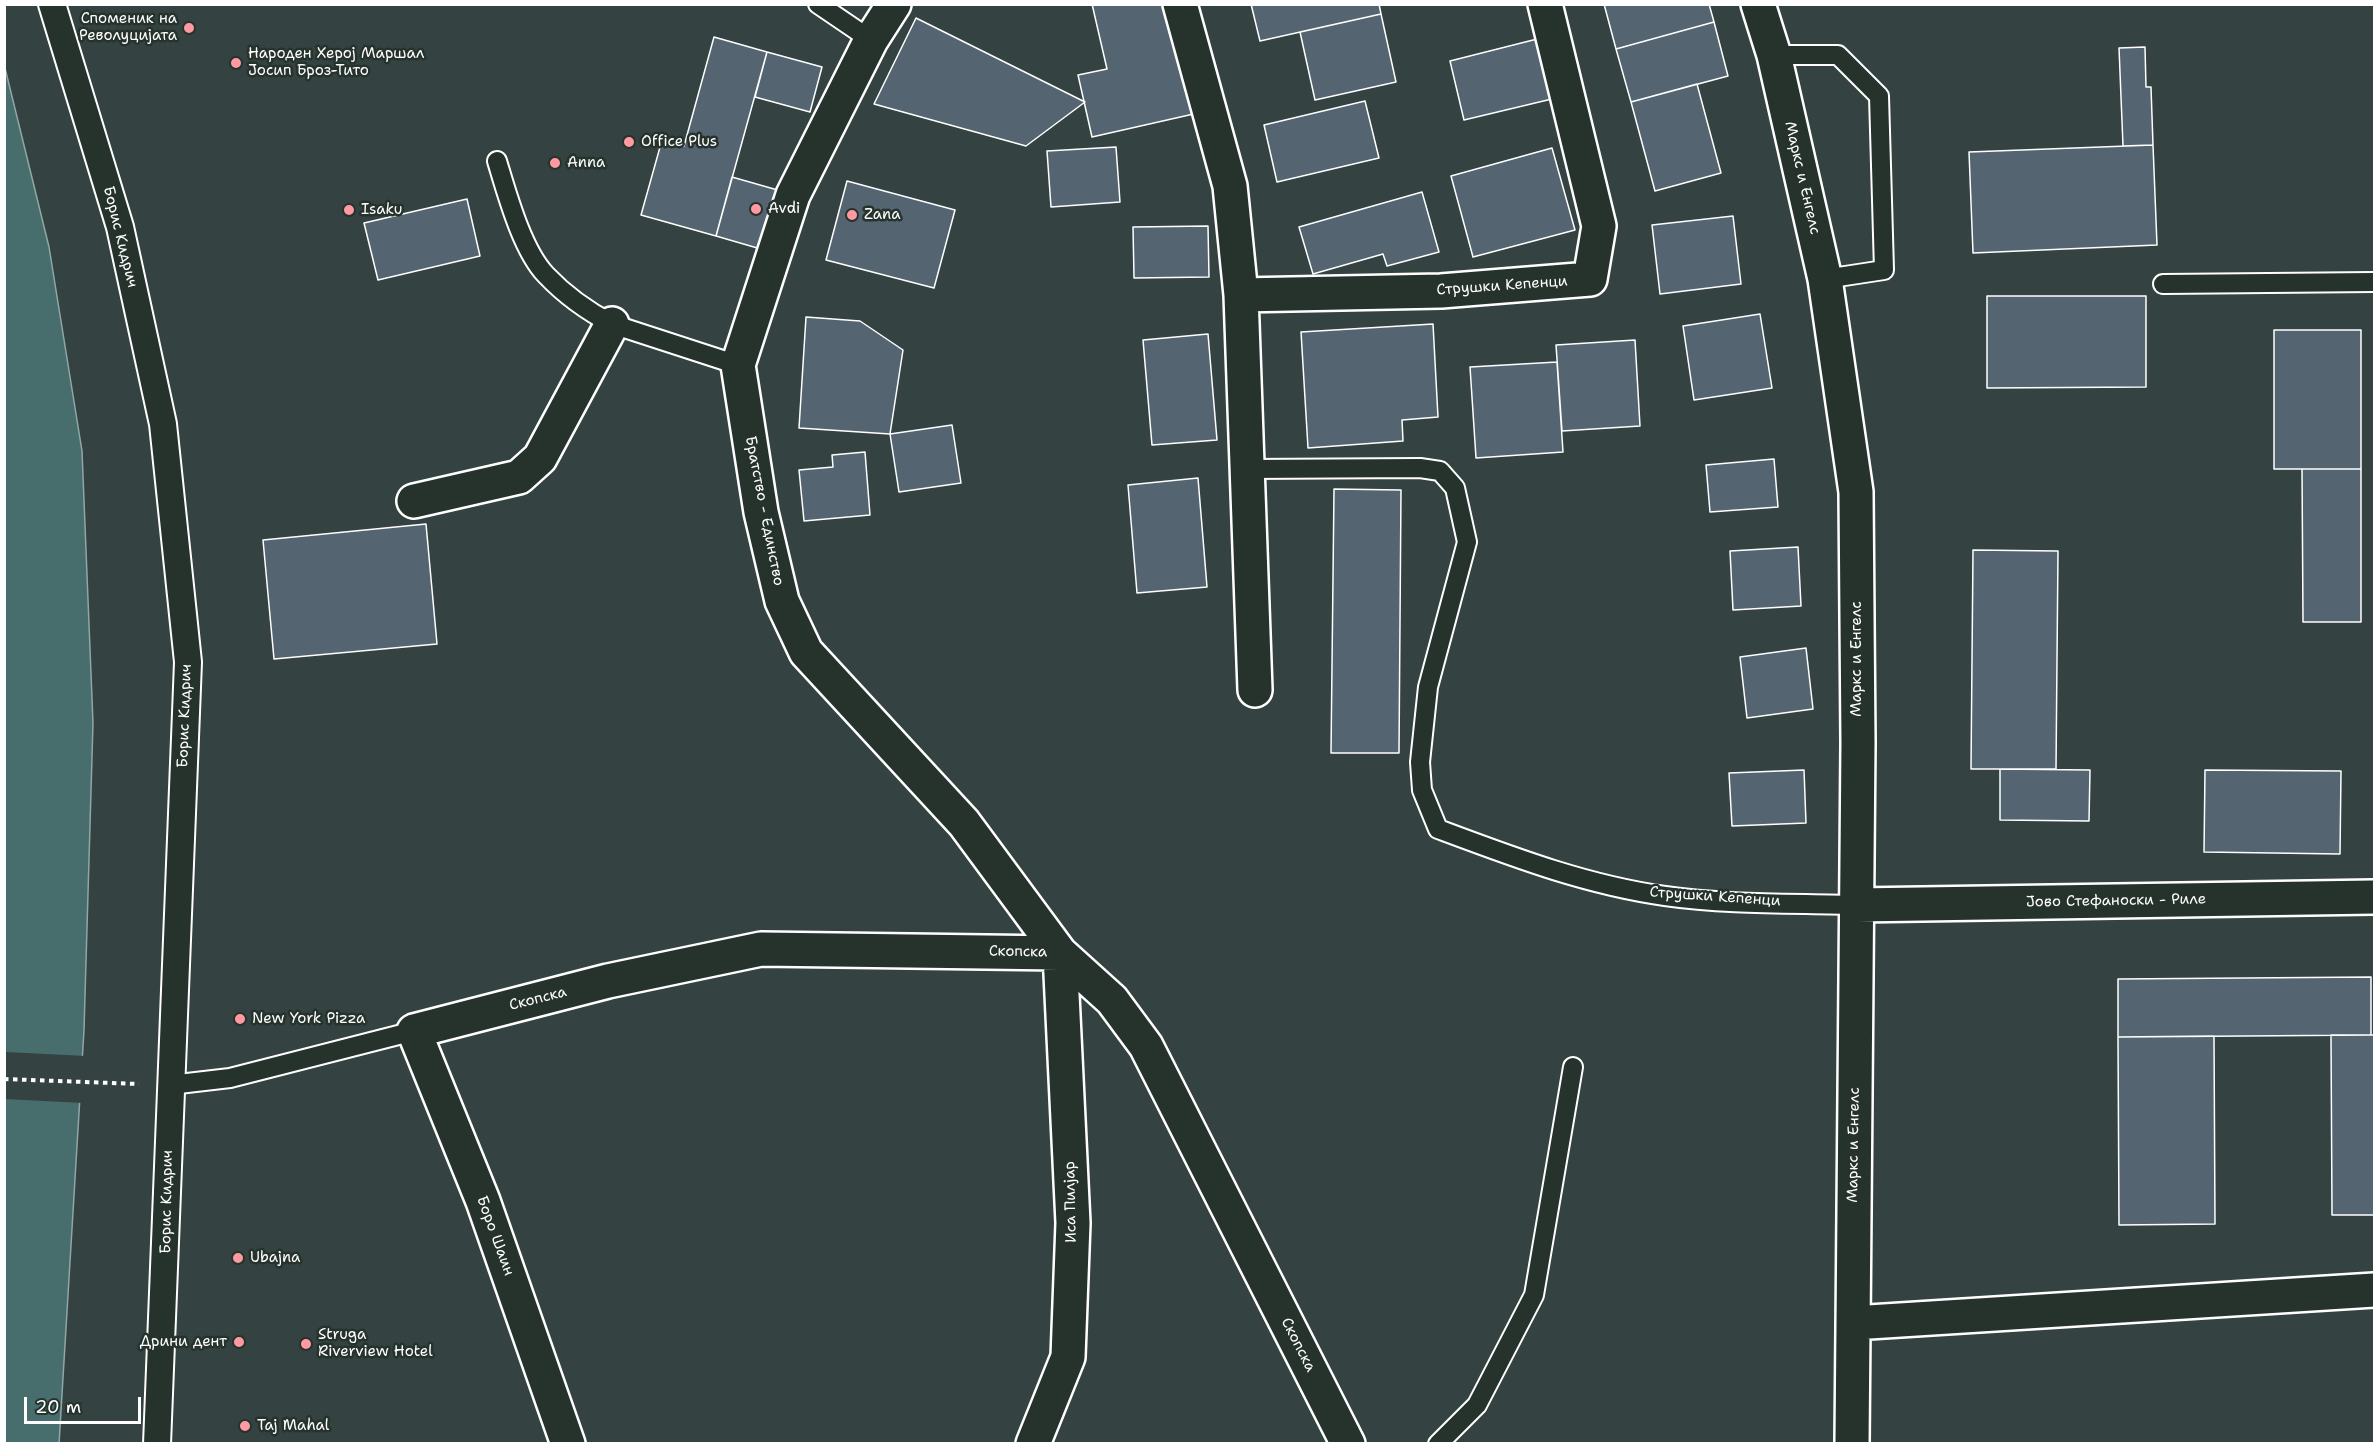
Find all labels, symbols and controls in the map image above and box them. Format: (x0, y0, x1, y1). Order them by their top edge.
place label: Споменик на Револуцијата (79, 10, 177, 45)
marker: Споменик на Револуцијата (182, 21, 196, 35)
place label: Народен Херој Маршал Јосип Броз-Тито (248, 45, 424, 80)
marker: Народен Херој Маршал Јосип Броз-Тито (229, 56, 243, 70)
street label: Маркс и Енгелс (1780, 120, 1824, 236)
place label: Office Plus (641, 133, 717, 151)
marker: Office Plus (622, 135, 636, 149)
place label: Anna (567, 154, 605, 172)
marker: Anna (548, 156, 562, 170)
street label: Борис Кидрич (99, 184, 141, 290)
place label: Avdi (768, 200, 800, 218)
place label: Isaku (361, 201, 402, 219)
marker: Avdi (749, 202, 763, 216)
marker: Isaku (342, 203, 356, 217)
place label: Zana (864, 206, 901, 224)
marker: Zana (845, 208, 859, 222)
street label: Струшки Кепенци (1436, 272, 1568, 300)
street label: Братство - Единство (741, 435, 787, 587)
street label: Маркс и Енгелс (1848, 601, 1866, 717)
street label: Борис Кидрич (174, 664, 196, 768)
street label: Струшки Кепенци (1649, 883, 1781, 911)
street label: Јово Стефаноски - Риле (2026, 890, 2206, 912)
street label: Скопска (989, 942, 1047, 962)
street label: Скопска (507, 983, 569, 1015)
place label: New York Pizza (252, 1010, 365, 1028)
marker: New York Pizza (233, 1012, 247, 1026)
street label: Маркс и Енгелс (1844, 1087, 1864, 1203)
street label: Борис Кидрич (157, 1150, 177, 1254)
street label: Иса Пилјар (1061, 1161, 1081, 1243)
street label: Боро Шаин (472, 1194, 518, 1278)
place label: Ubajna (250, 1249, 300, 1267)
marker: Ubajna (231, 1251, 245, 1265)
street label: Скопска (1277, 1315, 1319, 1375)
place label: Struga Riverview Hotel (318, 1326, 433, 1361)
place label: Дрини дент (140, 1333, 227, 1351)
marker: Дрини дент (232, 1335, 246, 1349)
marker: Struga Riverview Hotel (299, 1337, 313, 1351)
scale bar (27, 1385, 144, 1423)
text: 20 m (35, 1395, 81, 1419)
place label: Taj Mahal (257, 1417, 329, 1435)
marker: Taj Mahal (238, 1419, 252, 1433)

